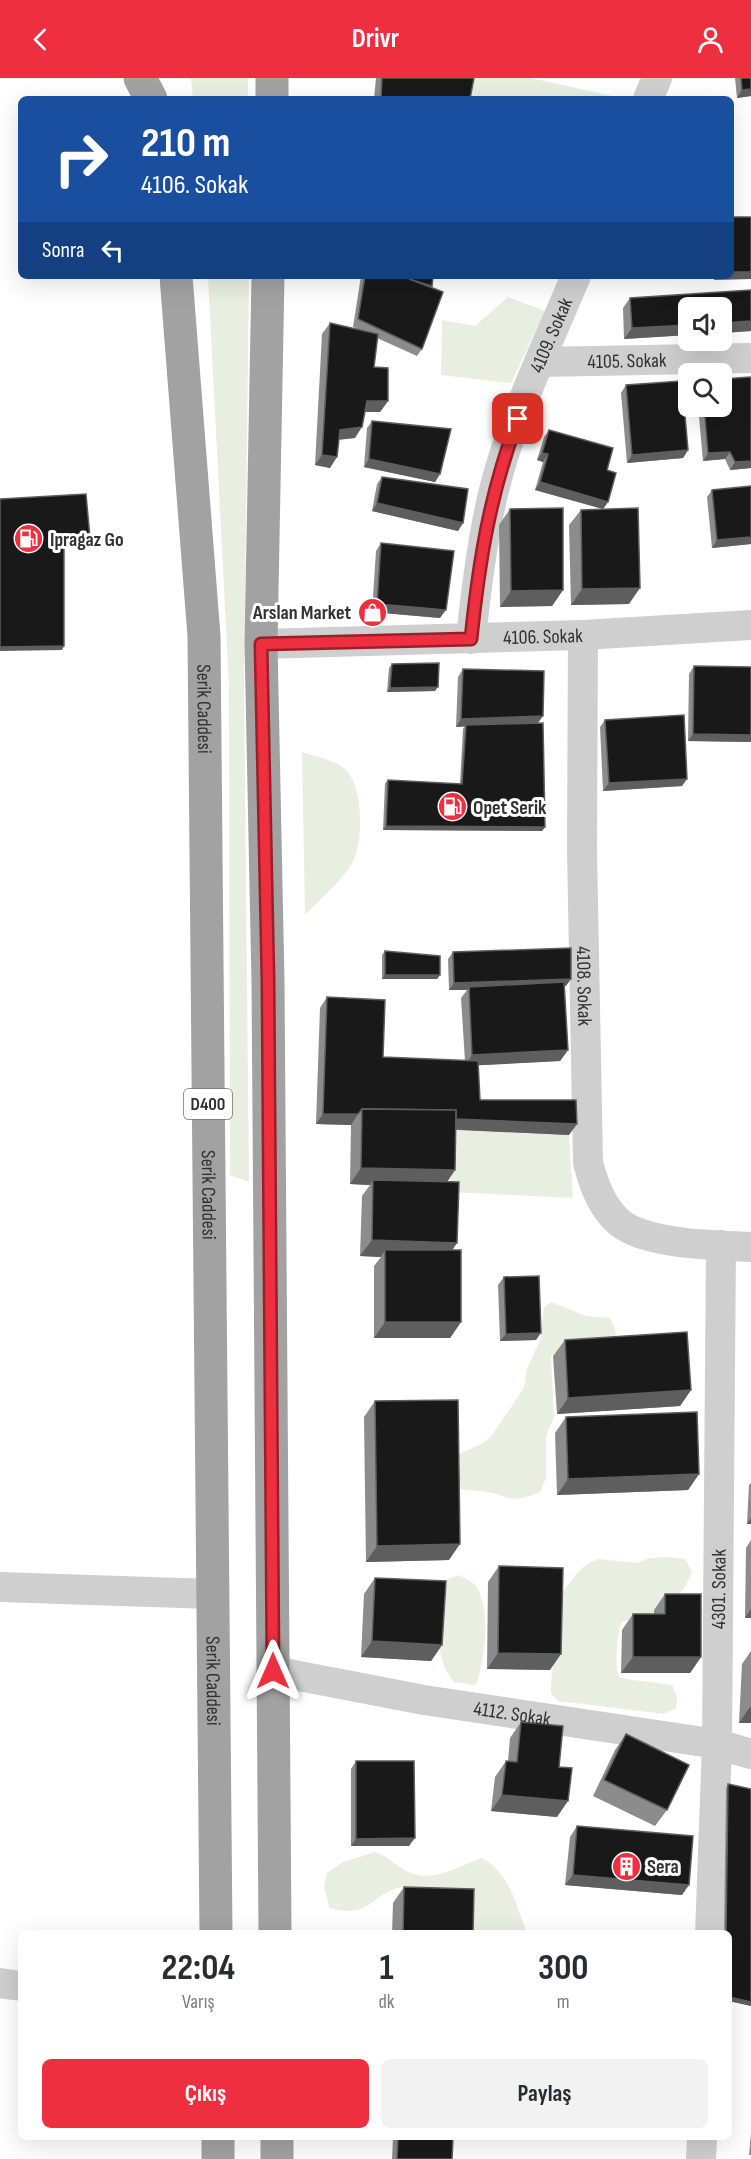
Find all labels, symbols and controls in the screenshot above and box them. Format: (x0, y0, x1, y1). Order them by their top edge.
icon: back (24, 23, 57, 56)
text: Drivr (352, 23, 399, 55)
icon: person (694, 23, 727, 56)
text: 210 m (141, 118, 230, 169)
icon: right (42, 120, 120, 198)
text: 4106. Sokak (141, 169, 248, 201)
icon: left (96, 234, 129, 267)
text: Sonra (42, 237, 84, 264)
street label: 4109. Sokak (525, 294, 579, 377)
map controls (678, 297, 732, 417)
button: sound (678, 297, 732, 351)
street label: 4105. Sokak (587, 349, 667, 374)
button: search (678, 363, 732, 417)
pin (492, 393, 543, 444)
icon: arrive (501, 402, 534, 435)
fuel station icon: Ipragaz Go (13, 523, 45, 555)
place label: Ipragaz Go (50, 528, 124, 552)
shop icon: Arslan Market (356, 596, 388, 628)
place label: Arslan Market (252, 601, 351, 625)
street label: 4106. Sokak (503, 624, 583, 650)
street label: Serik Caddesi (191, 664, 216, 754)
fuel station icon: Opet Serik (436, 791, 468, 823)
place label: Opet Serik (473, 796, 547, 820)
street label: 4108. Sokak (571, 946, 596, 1026)
road number: D400 (184, 1089, 232, 1119)
street label: Serik Caddesi (196, 1150, 221, 1240)
street label: 4301. Sokak (707, 1549, 732, 1629)
street label: Serik Caddesi (200, 1636, 225, 1726)
position arrow (241, 1639, 305, 1703)
street label: 4112. Sokak (472, 1697, 553, 1732)
building icon: Sera (610, 1850, 642, 1882)
place label: Sera (647, 1855, 679, 1879)
text: 22:04 (162, 1947, 235, 1990)
text: 1 (379, 1947, 394, 1990)
text: 300 (538, 1947, 588, 1990)
text: Varış (182, 1990, 215, 2014)
text: dk (379, 1990, 395, 2014)
text: m (557, 1990, 570, 2014)
button: Çıkış (42, 2059, 369, 2128)
button: Paylaş (381, 2059, 708, 2128)

